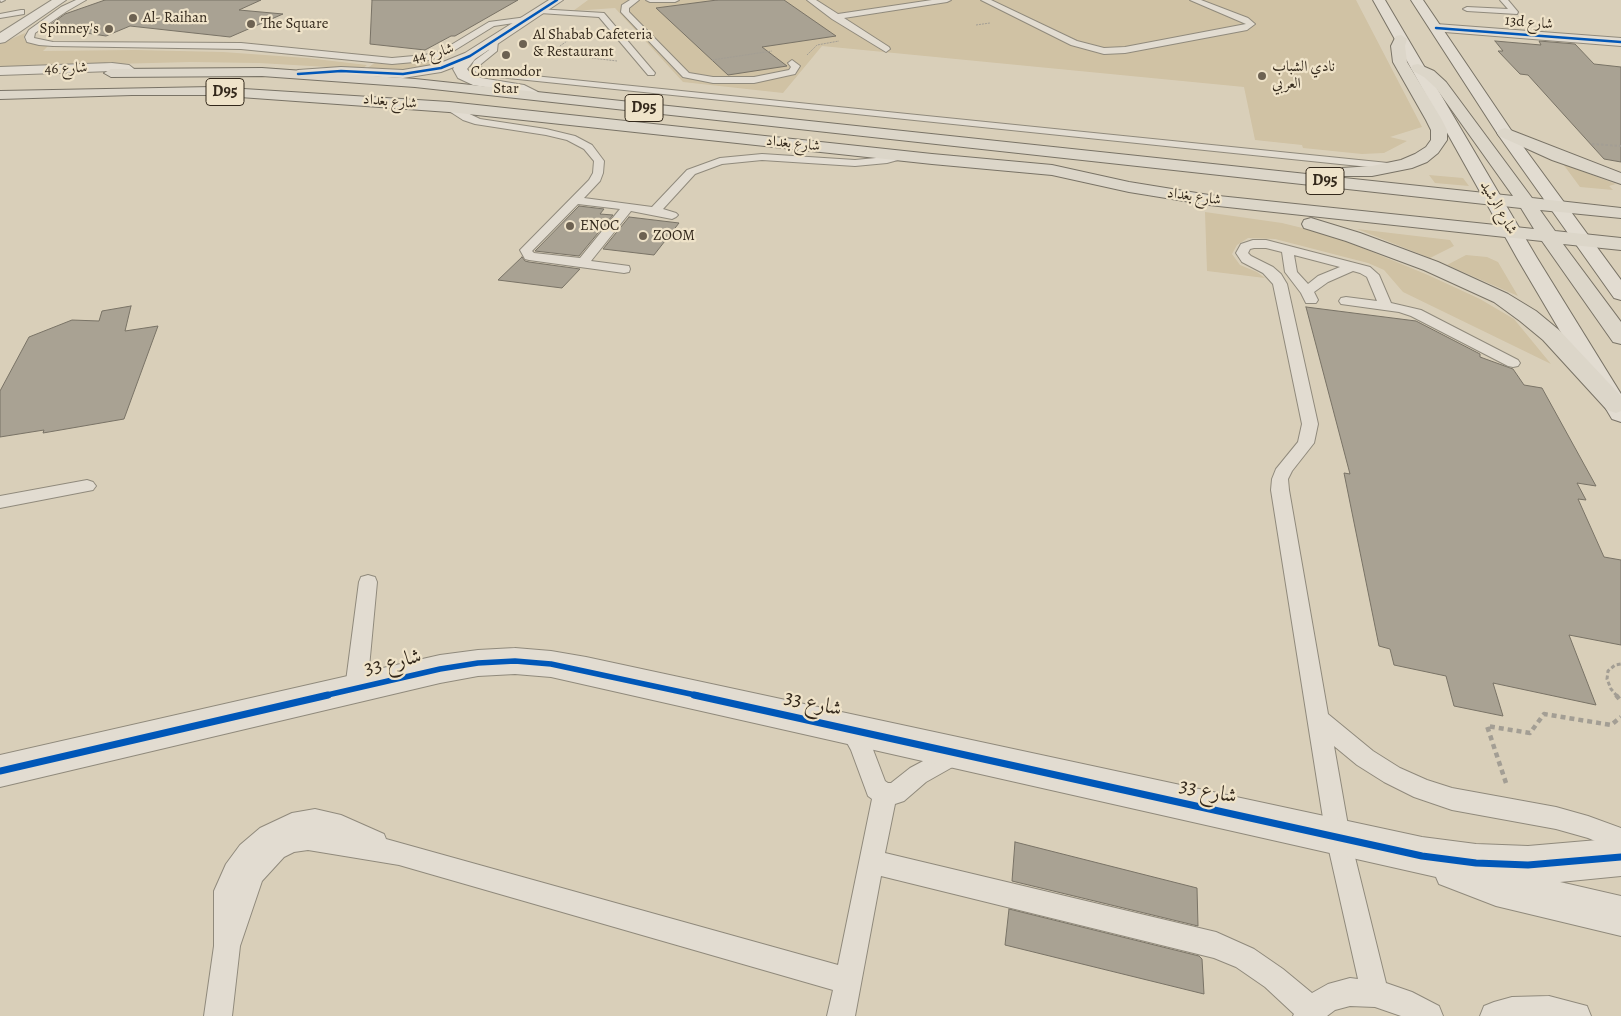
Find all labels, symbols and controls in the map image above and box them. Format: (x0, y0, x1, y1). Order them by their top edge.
place label: Al- Raihan (143, 9, 207, 27)
marker: Al- Raihan (127, 12, 139, 24)
street label: 13d شارع (1504, 12, 1554, 34)
place label: The Square (261, 15, 328, 33)
marker: The Square (245, 18, 257, 30)
place label: Spinney's (39, 20, 99, 38)
marker: Spinney's (103, 23, 115, 35)
place label: Al Shabab Cafeteria & Restaurant (533, 26, 653, 61)
marker: Al Shabab Cafeteria & Restaurant (517, 38, 529, 50)
street label: شارع 44 (410, 40, 456, 68)
marker: Commodor Star (500, 49, 512, 61)
place label: نادي الشباب العربي (1272, 58, 1335, 93)
street label: شارع 46 (44, 59, 88, 79)
place label: Commodor Star (471, 63, 541, 98)
marker: نادي الشباب العربي (1256, 70, 1268, 82)
road number: D95 (206, 78, 244, 105)
street label: شارع بغداد (362, 91, 418, 113)
road number: D95 (625, 95, 663, 122)
street label: شارع بغداد (765, 132, 821, 156)
road number: D95 (1306, 168, 1344, 195)
street label: شارع الرشيد (1475, 178, 1521, 238)
street label: شارع بغداد (1166, 184, 1222, 210)
place label: ENOC (580, 217, 619, 235)
marker: ENOC (564, 220, 576, 232)
place label: ZOOM (653, 227, 695, 245)
marker: ZOOM (637, 230, 649, 242)
street label: شارع 33 (362, 644, 424, 682)
street label: شارع 33 (782, 685, 844, 723)
street label: شارع 33 (1177, 774, 1239, 810)

